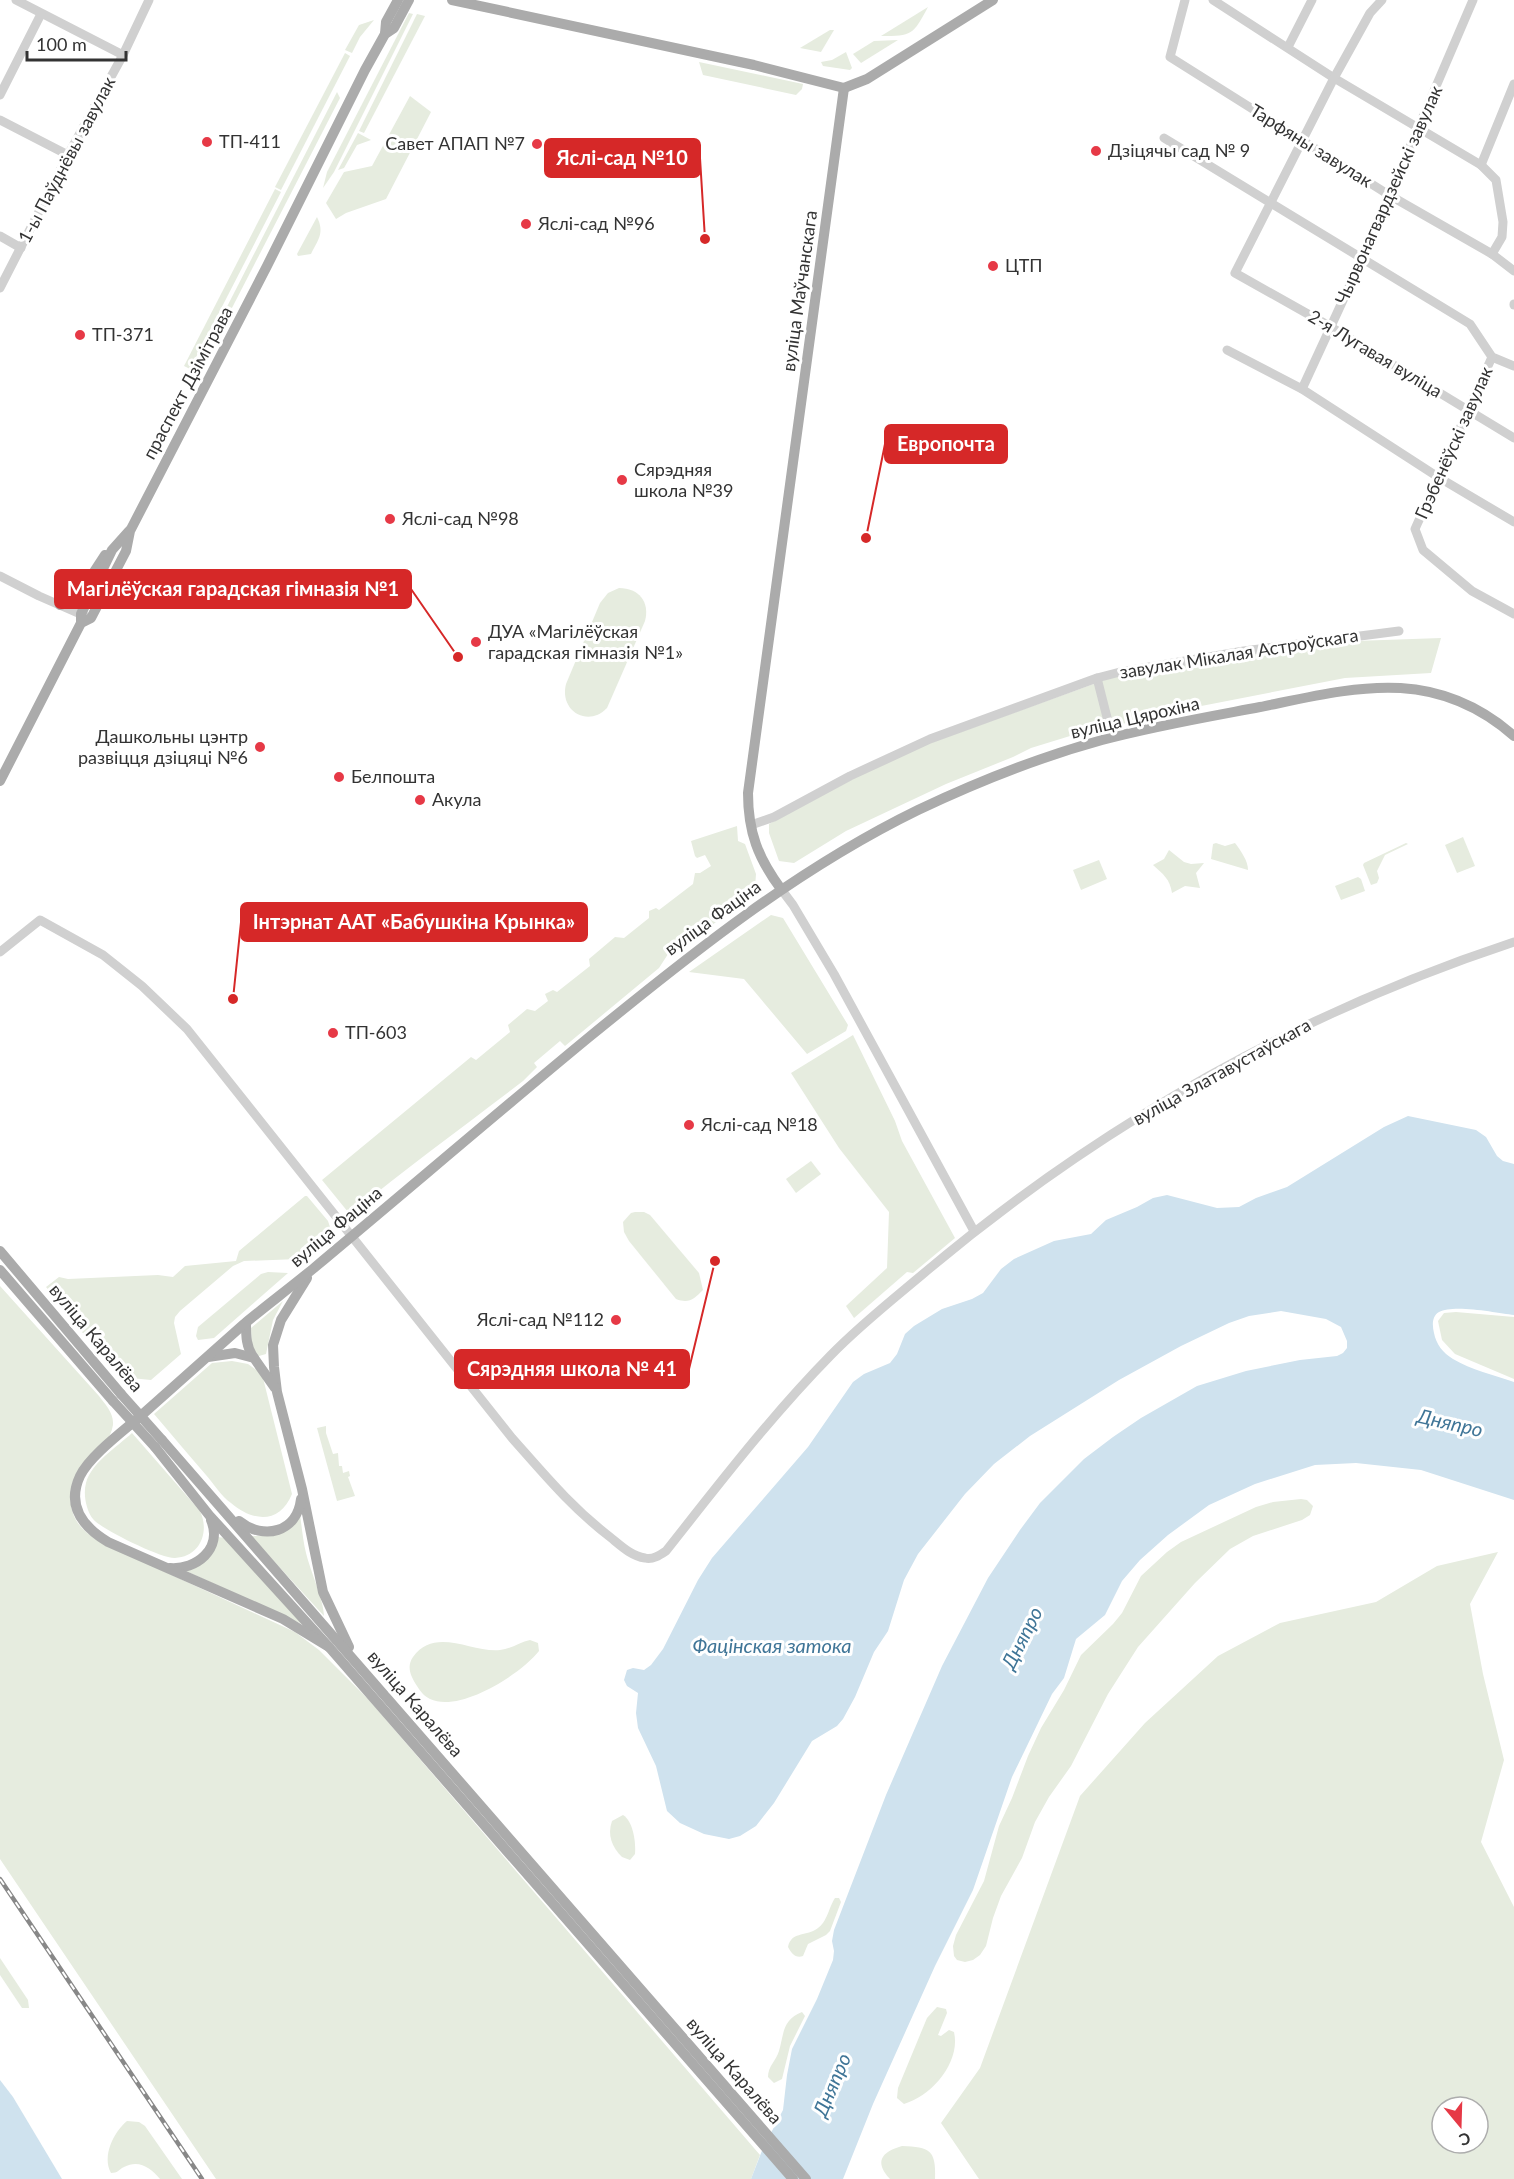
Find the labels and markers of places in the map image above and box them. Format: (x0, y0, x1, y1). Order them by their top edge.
place label: ТП-411 (219, 130, 281, 152)
place label: Савет АПАП №7 (385, 132, 525, 154)
marker: ТП-411 (200, 135, 214, 149)
marker: Савет АПАП №7 (530, 137, 544, 151)
callout: Яслі-сад №10 (545, 139, 700, 177)
place label: Дзіцячы сад № 9 (1108, 139, 1250, 161)
marker: Дзіцячы сад № 9 (1089, 144, 1103, 158)
place label: Яслі-сад №96 (537, 212, 655, 234)
marker: Яслі-сад №96 (519, 217, 533, 231)
place label: ЦТП (1005, 254, 1043, 276)
marker: ЦТП (986, 259, 1000, 273)
place label: ТП-371 (92, 323, 154, 345)
marker: ТП-371 (73, 328, 87, 342)
callout: Европочта (885, 425, 1007, 463)
place label: Сярэдняя школа №39 (634, 458, 734, 501)
marker: Сярэдняя школа №39 (615, 473, 629, 487)
place label: Яслі-сад №98 (401, 507, 519, 529)
marker: Яслі-сад №98 (383, 512, 397, 526)
callout: Магілёўская гарадская гімназія №1 (55, 570, 411, 608)
place label: ДУА «Магілёўская гарадская гімназія №1» (488, 620, 683, 663)
marker: ДУА «Магілёўская гарадская гімназія №1» (469, 635, 483, 649)
place label: Дашкольны цэнтр развіцця дзіцяці №6 (78, 725, 248, 768)
marker: Дашкольны цэнтр развіцця дзіцяці №6 (253, 740, 267, 754)
place label: Белпошта (351, 765, 435, 787)
marker: Белпошта (332, 770, 346, 784)
place label: Акула (432, 788, 481, 810)
marker: Акула (413, 793, 427, 807)
callout: Інтэрнат ААТ «Бабушкіна Крынка» (241, 903, 587, 941)
place label: ТП-603 (345, 1021, 407, 1043)
marker: ТП-603 (326, 1026, 340, 1040)
place label: Яслі-сад №18 (700, 1113, 818, 1135)
marker: Яслі-сад №18 (682, 1118, 696, 1132)
place label: Яслі-сад №112 (476, 1308, 604, 1330)
marker: Яслі-сад №112 (609, 1313, 623, 1327)
callout: Сярэдняя школа № 41 (455, 1350, 689, 1388)

